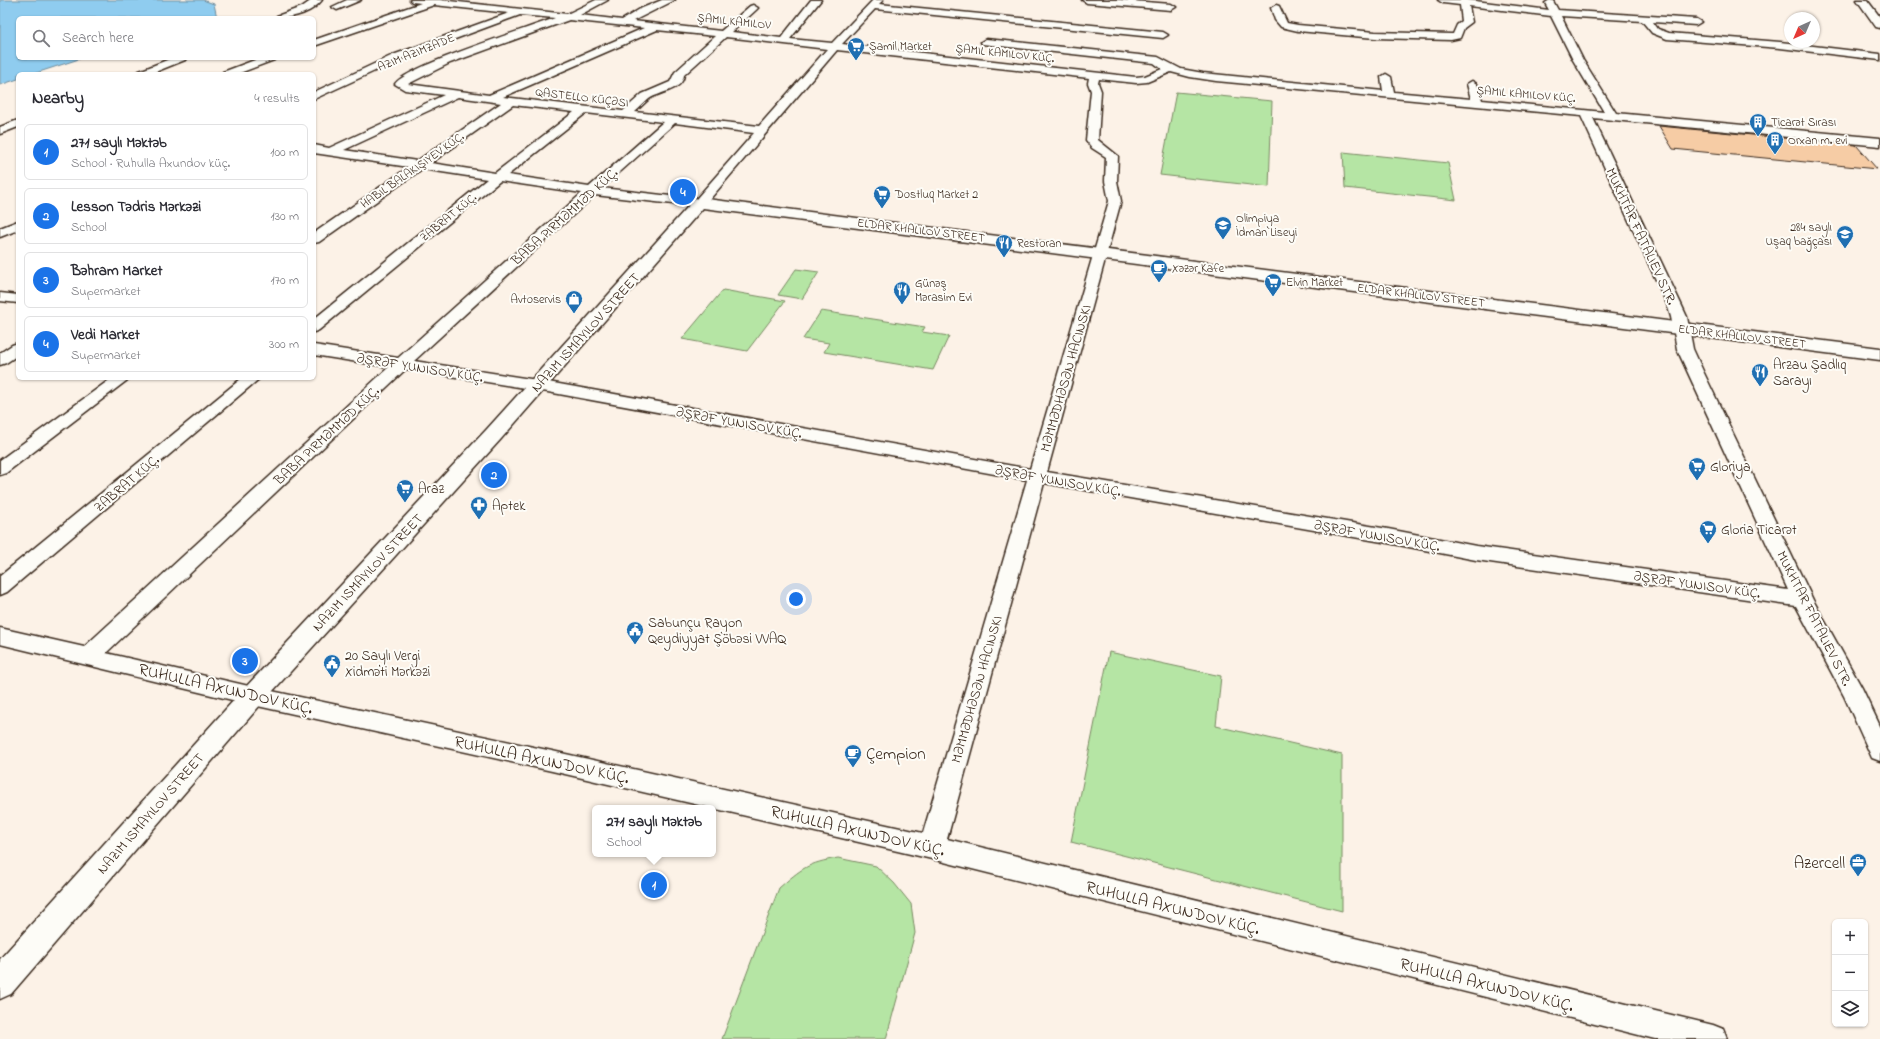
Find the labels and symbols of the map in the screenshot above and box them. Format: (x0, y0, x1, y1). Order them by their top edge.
street label: ŞAMIL KAMILOV (696, 9, 772, 35)
north arrow (1784, 12, 1820, 48)
street label: AZIM AZIMZADE (375, 29, 458, 77)
supermarket icon: Şamil Market (846, 36, 866, 61)
place label: Şamil Market (869, 38, 932, 56)
street label: ŞAMIL KAMILOV KÜÇ. (955, 40, 1056, 68)
street label: ŞAMIL KAMILOV KÜÇ. (1476, 82, 1577, 108)
street label: QASTELLO KÜÇƏSI (534, 83, 630, 113)
building icon: Ticarət Sırası (1748, 112, 1768, 137)
place label: Ticarət Sırası (1771, 114, 1836, 132)
street label: HABIL BALAKIŞIYEV KÜÇ. (357, 128, 469, 213)
building icon: Orxan m. evi (1765, 130, 1785, 155)
place label: Orxan m. evi (1788, 132, 1847, 150)
street label: BABA PIRMƏMMƏD KÜÇ. (506, 163, 623, 272)
street label: MUKHTAR FATALIEV STR. (1600, 165, 1682, 309)
pin: 4 (670, 177, 696, 207)
supermarket icon: Dostluq Market 2 (872, 184, 892, 209)
place label: Dostluq Market 2 (894, 186, 978, 204)
street label: ZABRAT KÜÇ. (416, 189, 481, 246)
place label: Olimpiya İdman Liseyi (1236, 210, 1297, 243)
street label: ELDAR KHALILOV STREET (856, 214, 986, 248)
school or university icon: Olimpiya İdman Liseyi (1213, 215, 1233, 240)
place label: 284 saylı Uşaq bağçası (1766, 219, 1832, 252)
school or university icon: 284 saylı Uşaq bağçası (1835, 224, 1855, 249)
restaurant icon: Restoran (994, 233, 1014, 258)
place label: Restoran (1017, 235, 1062, 253)
cafe icon: Xəzər Kafe (1149, 258, 1169, 283)
place label: Xəzər Kafe (1172, 260, 1225, 278)
street label: NAZIM ISMAYILOV STREET (527, 269, 646, 397)
supermarket icon: Elvin Market (1263, 272, 1283, 297)
place label: Elvin Market (1286, 274, 1343, 292)
place label: Günəş Mərasim Evi (915, 275, 972, 307)
street label: ELDAR KHALILOV STREET (1356, 279, 1486, 313)
restaurant icon: Günəş Mərasim Evi (892, 280, 912, 305)
shop icon: Avtoservis (564, 289, 584, 314)
place label: Avtoservis (511, 291, 561, 309)
street label: MƏMMƏDHƏSƏN HACINSKI (1035, 302, 1098, 455)
street label: ELDAR KHALILOV STREET (1677, 320, 1807, 354)
street label: ƏŞRƏF YUNISOV KÜÇ. (355, 348, 485, 389)
place label: Arzau Şadlıq Sarayı (1773, 355, 1846, 393)
restaurant icon: Arzau Şadlıq Sarayı (1750, 362, 1770, 387)
street label: BABA PIRMƏMMƏD KÜÇ. (269, 381, 385, 491)
street label: ƏŞRƏF YUNISOV KÜÇ. (674, 402, 804, 445)
street label: ZABRAT KÜÇ. (90, 450, 164, 518)
supermarket icon: Gloriya (1687, 456, 1707, 481)
place label: Gloriya (1710, 457, 1751, 479)
pin: 2 (481, 460, 507, 490)
street label: ƏŞRƏF YUNISOV KÜÇ. (993, 460, 1123, 503)
supermarket icon: Araz (395, 478, 415, 503)
place label: Araz (418, 479, 445, 500)
pharmacy icon: Aptek (469, 495, 489, 520)
place label: Aptek (492, 496, 526, 517)
street label: NAZIM ISMAYILOV STREET (308, 509, 429, 637)
street label: ƏŞRƏF YUNISOV KÜÇ. (1312, 515, 1442, 558)
supermarket icon: Gloria Ticarət (1698, 519, 1718, 544)
place label: Gloria Ticarət (1721, 520, 1797, 541)
street label: MUKHTAR FATALIEV STR. (1770, 547, 1857, 690)
street label: ƏŞRƏF YUNISOV KÜÇ. (1632, 566, 1762, 605)
your location (786, 589, 806, 609)
place label: Sabunçu Rayon Qeydiyyat Şöbəsi VVAQ (648, 613, 787, 651)
street label: MƏMMƏDHƏSƏN HACINSKI (946, 613, 1009, 766)
public building icon: Sabunçu Rayon Qeydiyyat Şöbəsi VVAQ (625, 620, 645, 645)
pin: 3 (232, 646, 258, 676)
place label: 20 Saylı Vergi Xidməti Mərkəzi (345, 646, 430, 683)
public building icon: 20 Saylı Vergi Xidməti Mərkəzi (322, 653, 342, 678)
street label: RUHULLA AXUNDOV KÜÇ. (136, 657, 316, 722)
street label: RUHULLA AXUNDOV KÜÇ. (452, 730, 632, 791)
place label: Çempion (866, 742, 926, 767)
cafe icon: Çempion (843, 743, 863, 768)
street label: NAZIM ISMAYILOV STREET (92, 749, 210, 879)
street label: RUHULLA AXUNDOV KÜÇ. (768, 799, 948, 864)
place label: Azercell (1794, 851, 1845, 876)
office icon: Azercell (1848, 852, 1868, 877)
pin: 1 (641, 870, 667, 900)
street label: RUHULLA AXUNDOV KÜÇ. (1083, 875, 1263, 942)
street label: RUHULLA AXUNDOV KÜÇ. (1397, 952, 1577, 1019)

